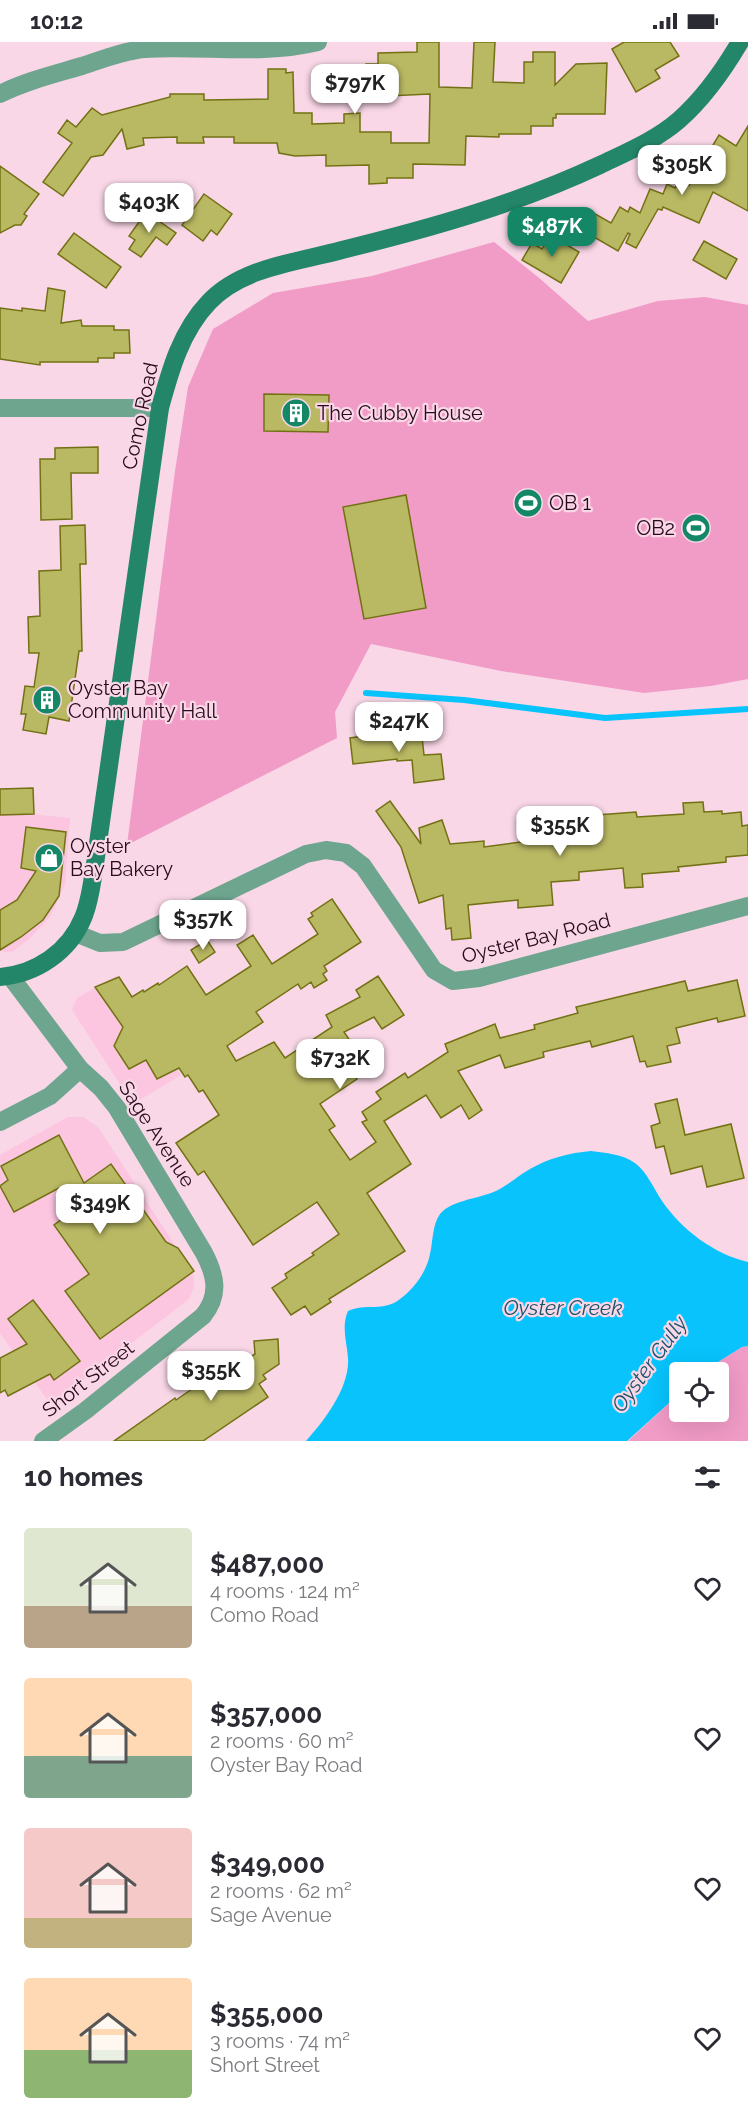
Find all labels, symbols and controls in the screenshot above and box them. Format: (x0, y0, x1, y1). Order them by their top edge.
text: 10:12 (30, 8, 83, 34)
pin: $797K (313, 64, 397, 115)
text: $797K (325, 71, 385, 95)
pin: $305K (640, 145, 724, 196)
text: $305K (652, 152, 712, 176)
pin: $403K (107, 183, 191, 234)
text: $403K (119, 190, 179, 214)
pin: $487K (510, 207, 594, 258)
text: $487K (522, 214, 582, 238)
street label: Como Road (117, 360, 163, 472)
building icon: The Cubby House (280, 397, 312, 429)
place label: The Cubby House (317, 401, 483, 425)
sports icon: OB 1 (512, 487, 544, 519)
place label: OB 1 (549, 491, 591, 515)
sports icon: OB2 (680, 512, 712, 544)
place label: OB2 (636, 516, 675, 540)
place label: Oyster Bay Community Hall (68, 676, 217, 723)
building icon: Oyster Bay Community Hall (31, 684, 63, 716)
pin: $247K (357, 702, 441, 753)
text: $247K (369, 709, 429, 733)
pin: $355K (518, 806, 602, 857)
text: $355K (530, 813, 590, 837)
place label: Oyster Bay Bakery (70, 834, 173, 881)
shop icon: Oyster Bay Bakery (33, 842, 65, 874)
pin: $357K (161, 900, 245, 951)
text: $357K (173, 907, 233, 931)
street label: Oyster Bay Road (459, 908, 613, 968)
pin: $732K (298, 1039, 382, 1090)
text: $732K (310, 1046, 370, 1070)
street label: Sage Avenue (114, 1076, 200, 1192)
pin: $349K (58, 1184, 142, 1235)
text: $349K (70, 1191, 130, 1215)
water label: Oyster Creek (503, 1295, 623, 1320)
water label: Oyster Gully (606, 1311, 693, 1417)
street label: Short Street (37, 1336, 139, 1422)
pin: $355K (169, 1351, 253, 1402)
text: $355K (181, 1358, 241, 1382)
map controls (669, 1362, 729, 1422)
button: locate (669, 1362, 729, 1422)
icon: filters (691, 1461, 724, 1494)
text: 10 homes (24, 1462, 143, 1492)
text: $487,000 (210, 1549, 324, 1579)
icon: home (72, 1552, 144, 1624)
icon: heart (691, 1572, 724, 1605)
text: 4 rooms · 124 m² (210, 1579, 360, 1603)
text: Como Road (210, 1603, 319, 1627)
text: $357,000 (210, 1699, 322, 1729)
icon: home (72, 1702, 144, 1774)
icon: heart (691, 1722, 724, 1755)
text: 2 rooms · 60 m² (210, 1729, 354, 1753)
text: Oyster Bay Road (210, 1753, 362, 1777)
text: $349,000 (210, 1849, 325, 1879)
icon: home (72, 1852, 144, 1924)
icon: heart (691, 1872, 724, 1905)
text: 2 rooms · 62 m² (210, 1879, 352, 1903)
text: Sage Avenue (210, 1903, 332, 1927)
text: $355,000 (210, 1999, 324, 2029)
icon: home (72, 2002, 144, 2074)
icon: heart (691, 2022, 724, 2055)
text: 3 rooms · 74 m² (210, 2029, 350, 2053)
text: Short Street (210, 2053, 320, 2077)

